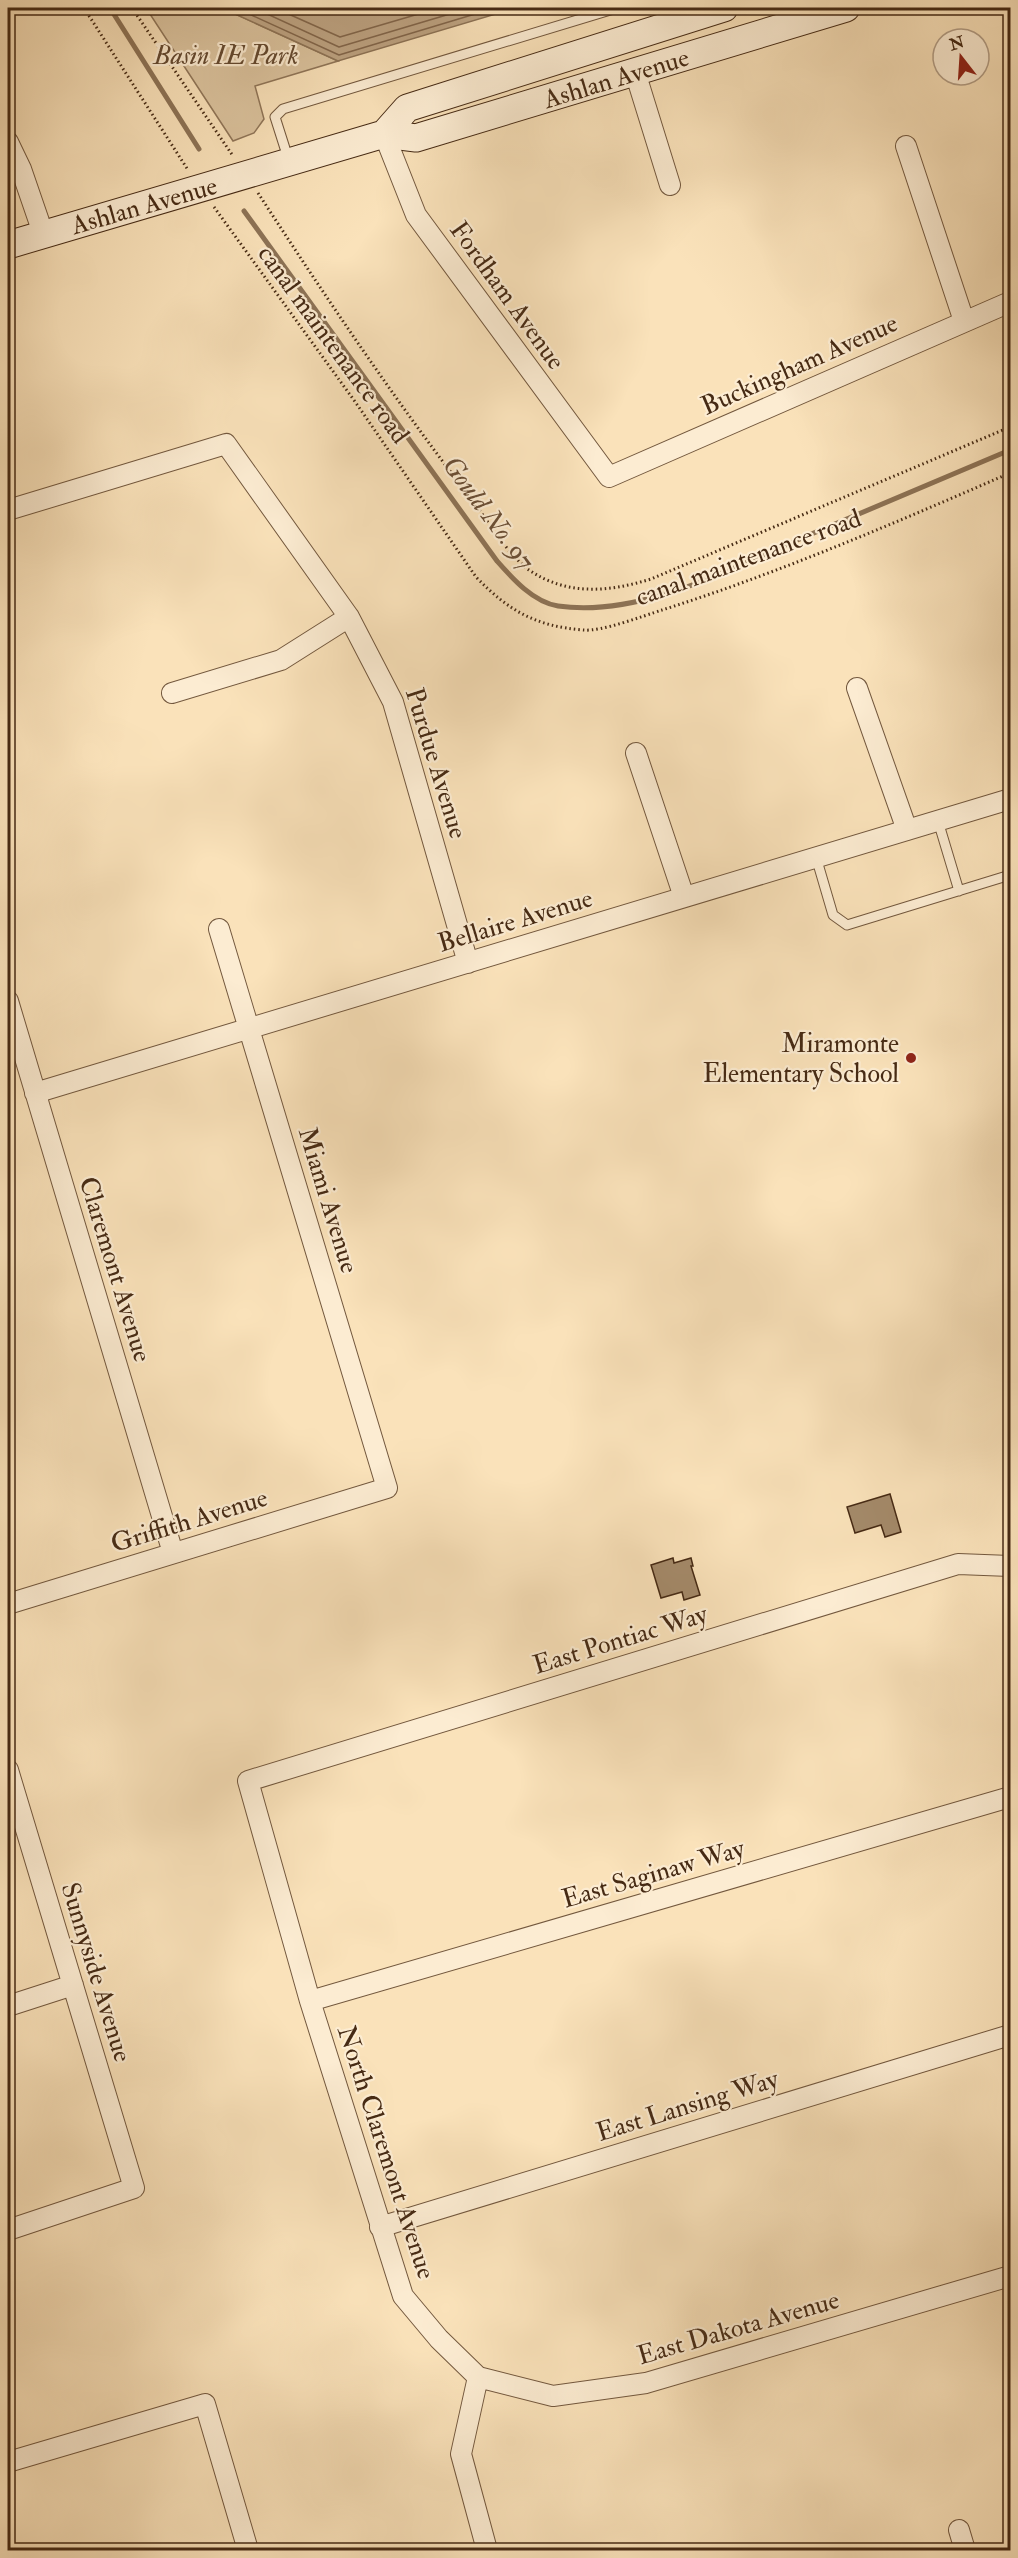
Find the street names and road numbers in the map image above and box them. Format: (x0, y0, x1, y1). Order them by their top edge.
street label: Ashlan Avenue (539, 42, 693, 117)
street label: Ashlan Avenue (67, 170, 221, 242)
street label: Fordham Avenue (443, 215, 572, 376)
street label: canal maintenance road (250, 239, 416, 450)
street label: Buckingham Avenue (696, 307, 903, 423)
street label: canal maintenance road (631, 502, 866, 614)
street label: Purdue Avenue (398, 684, 474, 843)
street label: Bellaire Avenue (434, 882, 597, 960)
street label: Miami Avenue (291, 1124, 365, 1277)
street label: Claremont Avenue (72, 1173, 158, 1366)
street label: Griffith Avenue (107, 1482, 272, 1560)
street label: East Pontiac Way (529, 1598, 712, 1682)
street label: East Saginaw Way (558, 1832, 749, 1915)
street label: Sunnyside Avenue (54, 1879, 139, 2066)
street label: North Claremont Avenue (330, 2022, 442, 2283)
street label: East Lansing Way (592, 2063, 783, 2149)
street label: East Dakota Avenue (634, 2284, 843, 2372)

